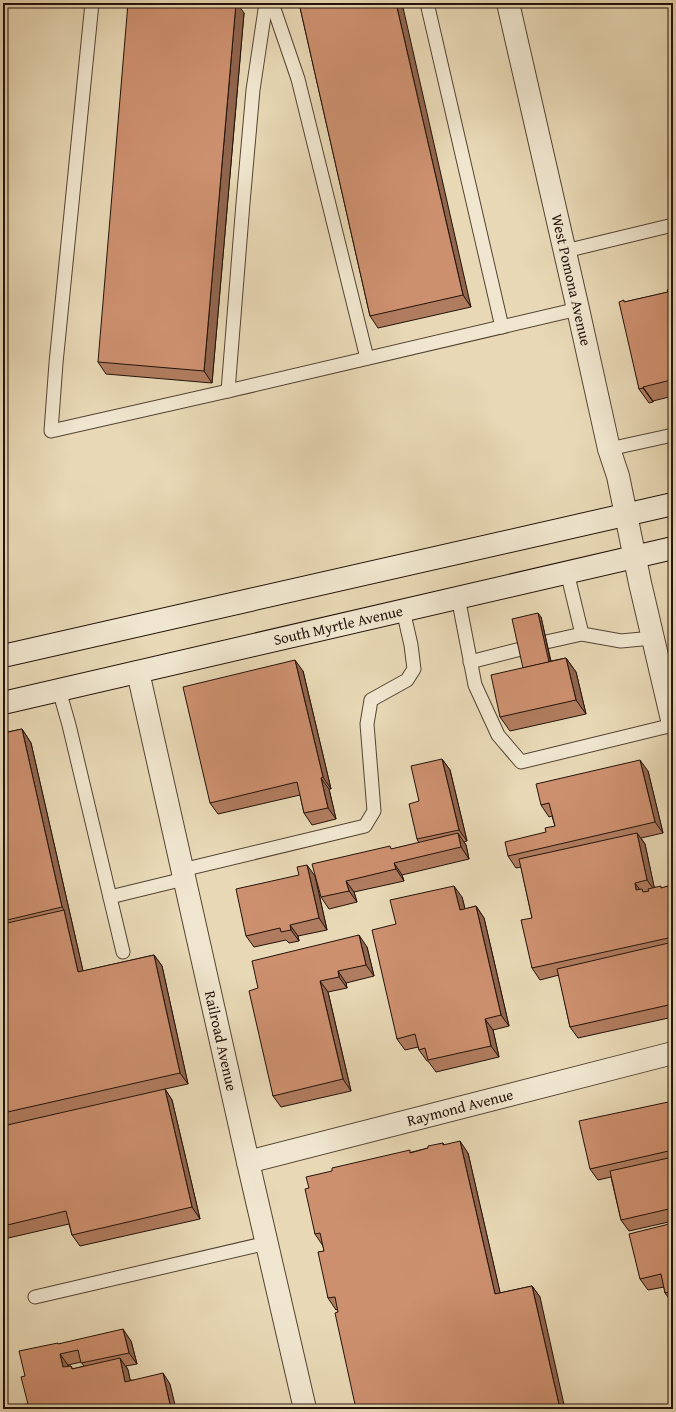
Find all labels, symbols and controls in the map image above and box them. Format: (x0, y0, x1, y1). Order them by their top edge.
street label: West Pomona Avenue (547, 212, 597, 348)
street label: South Myrtle Avenue (271, 600, 405, 650)
street label: Railroad Avenue (200, 988, 243, 1093)
street label: Raymond Avenue (405, 1083, 515, 1131)

